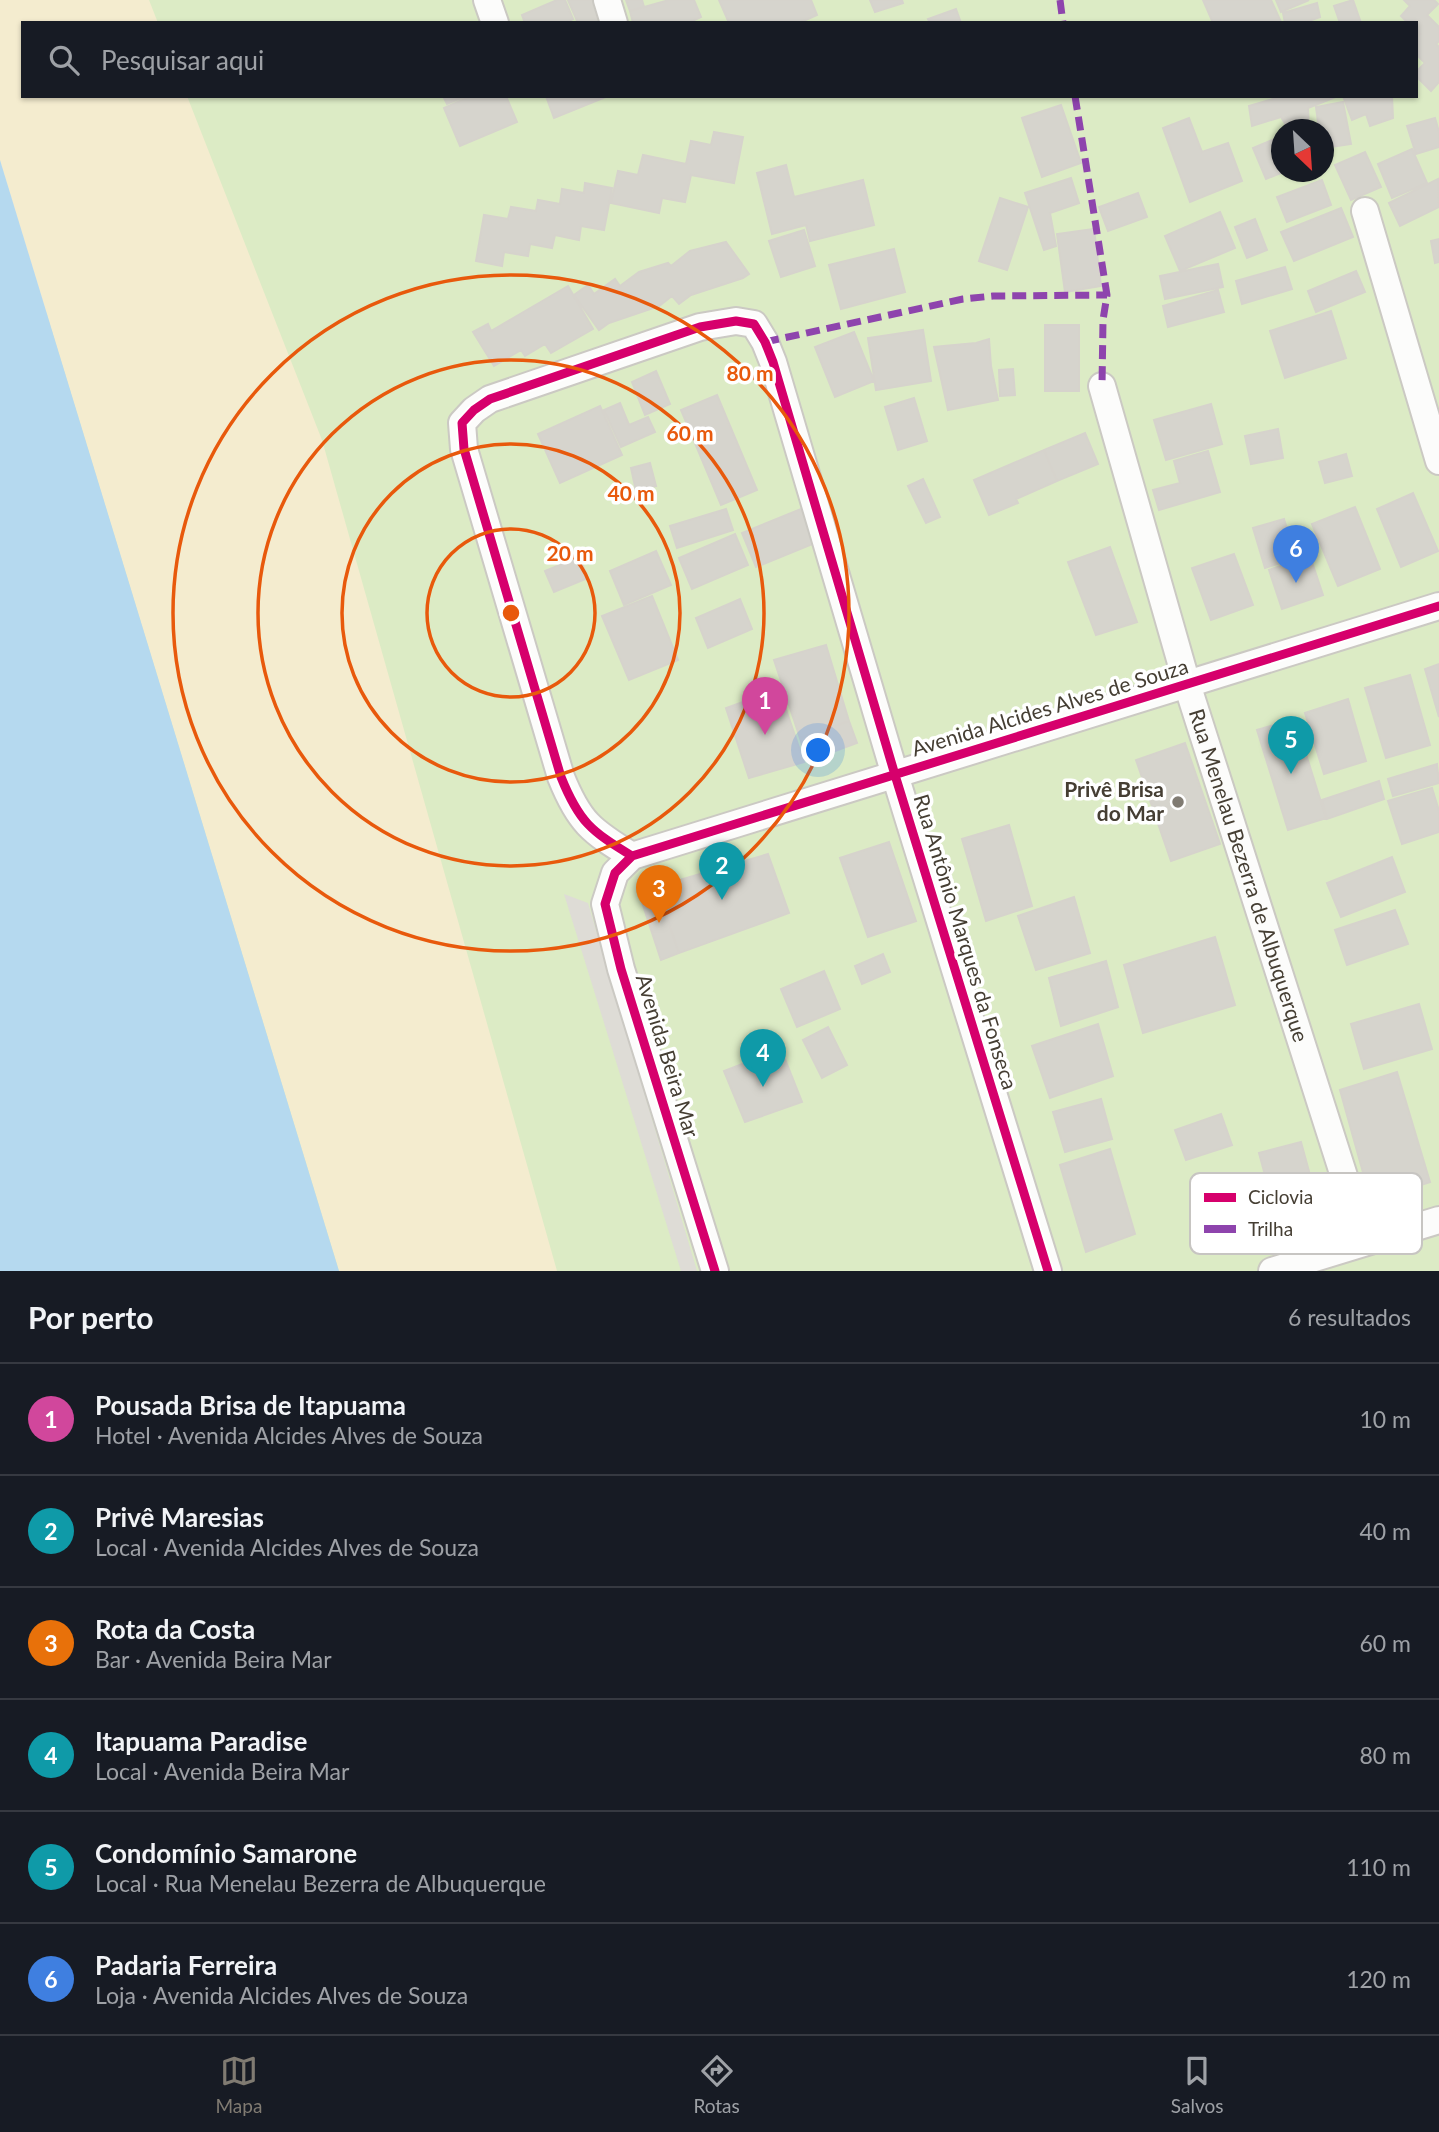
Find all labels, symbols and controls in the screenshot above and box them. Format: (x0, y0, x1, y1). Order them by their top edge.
search box (21, 21, 1418, 98)
icon: search (45, 41, 83, 79)
text: Pesquisar aqui (101, 44, 264, 76)
north arrow (1271, 119, 1334, 182)
text: 80 m (726, 360, 774, 385)
text: 60 m (666, 420, 714, 445)
text: 40 m (607, 480, 655, 505)
pin: 6 (1273, 525, 1319, 583)
text: 20 m (546, 540, 594, 565)
centre of rings (499, 601, 523, 625)
street label: Avenida Alcides Alves de Souza (908, 653, 1191, 761)
pin: 1 (742, 677, 788, 735)
street label: Rua Menelau Bezerra de Albuquerque (1185, 705, 1314, 1045)
pin: 5 (1268, 716, 1314, 774)
your location (801, 733, 835, 767)
place label: Privê Brisa do Mar (1064, 776, 1164, 825)
street label: Rua Antônio Marques da Fonseca (910, 791, 1023, 1092)
marker: Privê Brisa do Mar (1170, 794, 1186, 810)
pin: 2 (699, 842, 745, 900)
pin: 3 (636, 865, 682, 923)
street label: Avenida Beira Mar (632, 971, 705, 1141)
pin: 4 (740, 1029, 786, 1087)
legend (1190, 1173, 1422, 1254)
text: Ciclovia (1248, 1185, 1313, 1208)
text: Trilha (1248, 1217, 1293, 1240)
text: Por perto (28, 1299, 153, 1335)
text: 6 resultados (1288, 1303, 1411, 1331)
text: Pousada Brisa de Itapuama (95, 1389, 406, 1421)
text: 1 (44, 1405, 58, 1433)
text: 10 m (1360, 1405, 1411, 1433)
text: Hotel · Avenida Alcides Alves de Souza (95, 1421, 483, 1449)
text: Privê Maresias (95, 1501, 264, 1533)
text: 2 (44, 1517, 58, 1545)
text: 40 m (1360, 1517, 1411, 1545)
text: Local · Avenida Alcides Alves de Souza (95, 1533, 479, 1561)
text: Rota da Costa (95, 1613, 255, 1645)
text: 3 (44, 1629, 58, 1657)
text: 60 m (1360, 1629, 1411, 1657)
text: Bar · Avenida Beira Mar (95, 1645, 332, 1673)
text: Itapuama Paradise (95, 1725, 307, 1757)
text: 4 (44, 1741, 58, 1769)
text: 80 m (1360, 1741, 1411, 1769)
text: Local · Avenida Beira Mar (95, 1757, 349, 1785)
text: Condomínio Samarone (95, 1837, 357, 1869)
text: 5 (44, 1853, 58, 1881)
text: 110 m (1346, 1853, 1411, 1881)
text: Local · Rua Menelau Bezerra de Albuquerque (95, 1869, 546, 1897)
text: Padaria Ferreira (95, 1949, 277, 1981)
text: 6 (44, 1965, 58, 1993)
text: 120 m (1346, 1965, 1411, 1993)
text: Loja · Avenida Alcides Alves de Souza (95, 1981, 468, 2009)
tab: Mapa (216, 2052, 262, 2117)
tab: Rotas (693, 2052, 740, 2117)
tab: Salvos (1171, 2052, 1223, 2117)

